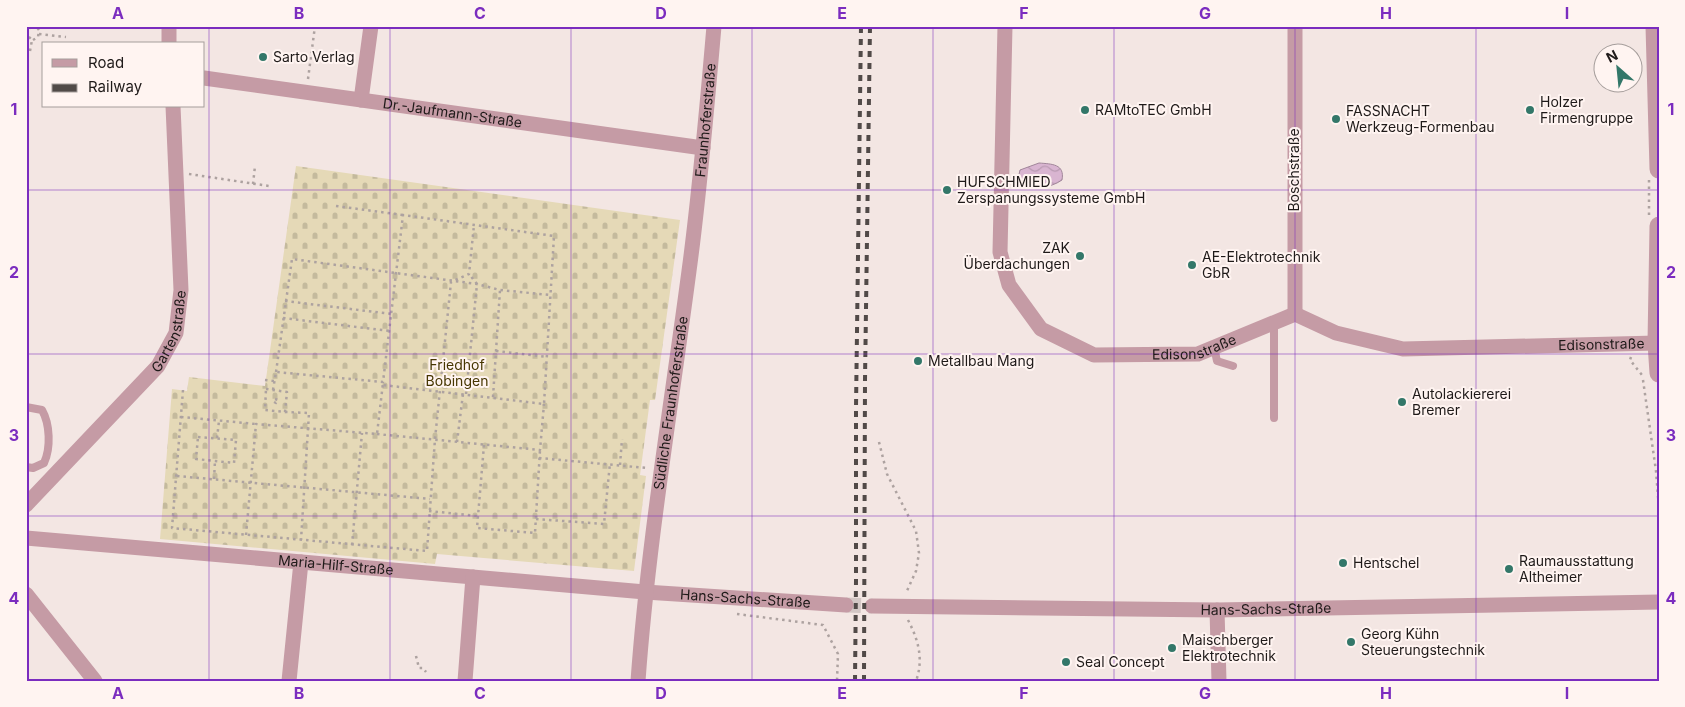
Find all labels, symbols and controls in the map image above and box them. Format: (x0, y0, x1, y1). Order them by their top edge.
text: A (112, 3, 124, 23)
text: B (294, 3, 304, 23)
text: C (474, 3, 486, 23)
text: D (655, 3, 667, 23)
text: E (837, 3, 847, 23)
text: F (1019, 3, 1029, 23)
text: G (1199, 3, 1211, 23)
text: H (1380, 3, 1392, 23)
text: I (1565, 3, 1569, 23)
legend (42, 42, 205, 108)
north arrow (1592, 42, 1642, 92)
text: N (1603, 46, 1620, 66)
place label: Sarto Verlag (273, 48, 355, 65)
marker: Sarto Verlag (257, 51, 269, 63)
text: Road (88, 53, 124, 72)
street label: Fraunhoferstraße (691, 62, 719, 178)
text: Railway (88, 77, 143, 96)
place label: Holzer Firmengruppe (1540, 93, 1633, 126)
street label: Dr.-Jaufmann-Straße (382, 94, 523, 131)
text: 1 (11, 99, 17, 119)
text: 1 (1668, 99, 1674, 119)
place label: RAMtoTEC GmbH (1095, 101, 1212, 118)
place label: FASSNACHT Werkzeug-Formenbau (1346, 102, 1495, 135)
marker: RAMtoTEC GmbH (1079, 104, 1091, 116)
marker: Holzer Firmengruppe (1524, 104, 1536, 116)
marker: FASSNACHT Werkzeug-Formenbau (1330, 113, 1342, 125)
street label: Boschstraße (1285, 128, 1302, 212)
place label: HUFSCHMIED Zerspanungssysteme GmbH (957, 173, 1145, 206)
marker: HUFSCHMIED Zerspanungssysteme GmbH (941, 184, 953, 196)
place label: ZAK Überdachungen (964, 239, 1071, 272)
place label: AE-Elektrotechnik GbR (1202, 248, 1321, 281)
marker: ZAK Überdachungen (1074, 250, 1086, 262)
marker: AE-Elektrotechnik GbR (1186, 259, 1198, 271)
text: 2 (9, 262, 19, 282)
text: 2 (1666, 262, 1676, 282)
street label: Gartenstraße (147, 289, 189, 376)
street label: Südliche Fraunhoferstraße (650, 315, 691, 491)
street label: Edisonstraße (1152, 330, 1238, 362)
street label: Edisonstraße (1558, 334, 1645, 353)
place label: Metallbau Mang (928, 352, 1034, 369)
marker: Metallbau Mang (912, 355, 924, 367)
park label: Friedhof Bobingen (426, 356, 488, 389)
place label: Autolackiererei Bremer (1412, 385, 1511, 418)
marker: Autolackiererei Bremer (1396, 396, 1408, 408)
text: 3 (9, 425, 19, 445)
text: 3 (1666, 425, 1676, 445)
street label: Maria-Hilf-Straße (277, 551, 394, 578)
place label: Raumausstattung Altheimer (1519, 552, 1634, 585)
place label: Hentschel (1353, 554, 1420, 571)
marker: Hentschel (1337, 557, 1349, 569)
marker: Raumausstattung Altheimer (1503, 563, 1515, 575)
street label: Hans-Sachs-Straße (680, 585, 811, 611)
text: 4 (9, 588, 20, 608)
text: 4 (1666, 588, 1677, 608)
street label: Hans-Sachs-Straße (1200, 599, 1332, 618)
place label: Georg Kühn Steuerungstechnik (1361, 625, 1485, 658)
place label: Maischberger Elektrotechnik (1182, 631, 1276, 664)
marker: Georg Kühn Steuerungstechnik (1345, 636, 1357, 648)
marker: Maischberger Elektrotechnik (1166, 642, 1178, 654)
place label: Seal Concept (1076, 653, 1165, 670)
marker: Seal Concept (1060, 656, 1072, 668)
text: A (112, 683, 124, 703)
text: B (294, 683, 304, 703)
text: C (474, 683, 486, 703)
text: D (655, 683, 667, 703)
text: E (837, 683, 847, 703)
text: F (1019, 683, 1029, 703)
text: G (1199, 683, 1211, 703)
text: H (1380, 683, 1392, 703)
text: I (1565, 683, 1569, 703)

